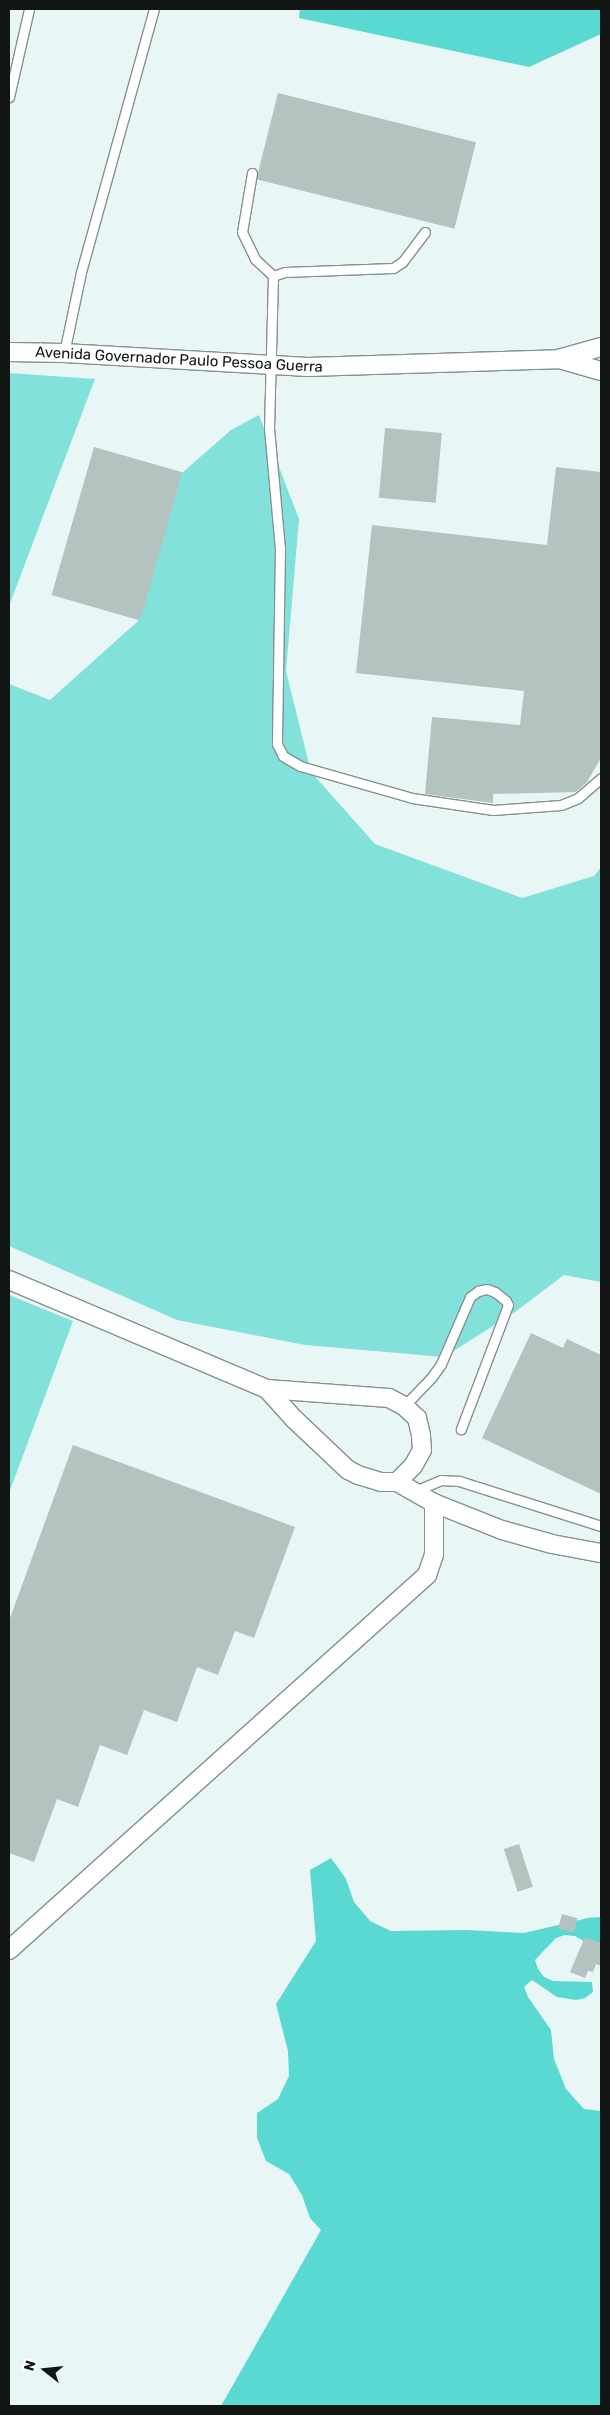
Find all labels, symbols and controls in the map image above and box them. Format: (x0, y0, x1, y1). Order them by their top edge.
street label: Avenida Governador Paulo Pessoa Guerra (35, 343, 323, 377)
north arrow (20, 2345, 70, 2395)
text: N (21, 2359, 40, 2373)

